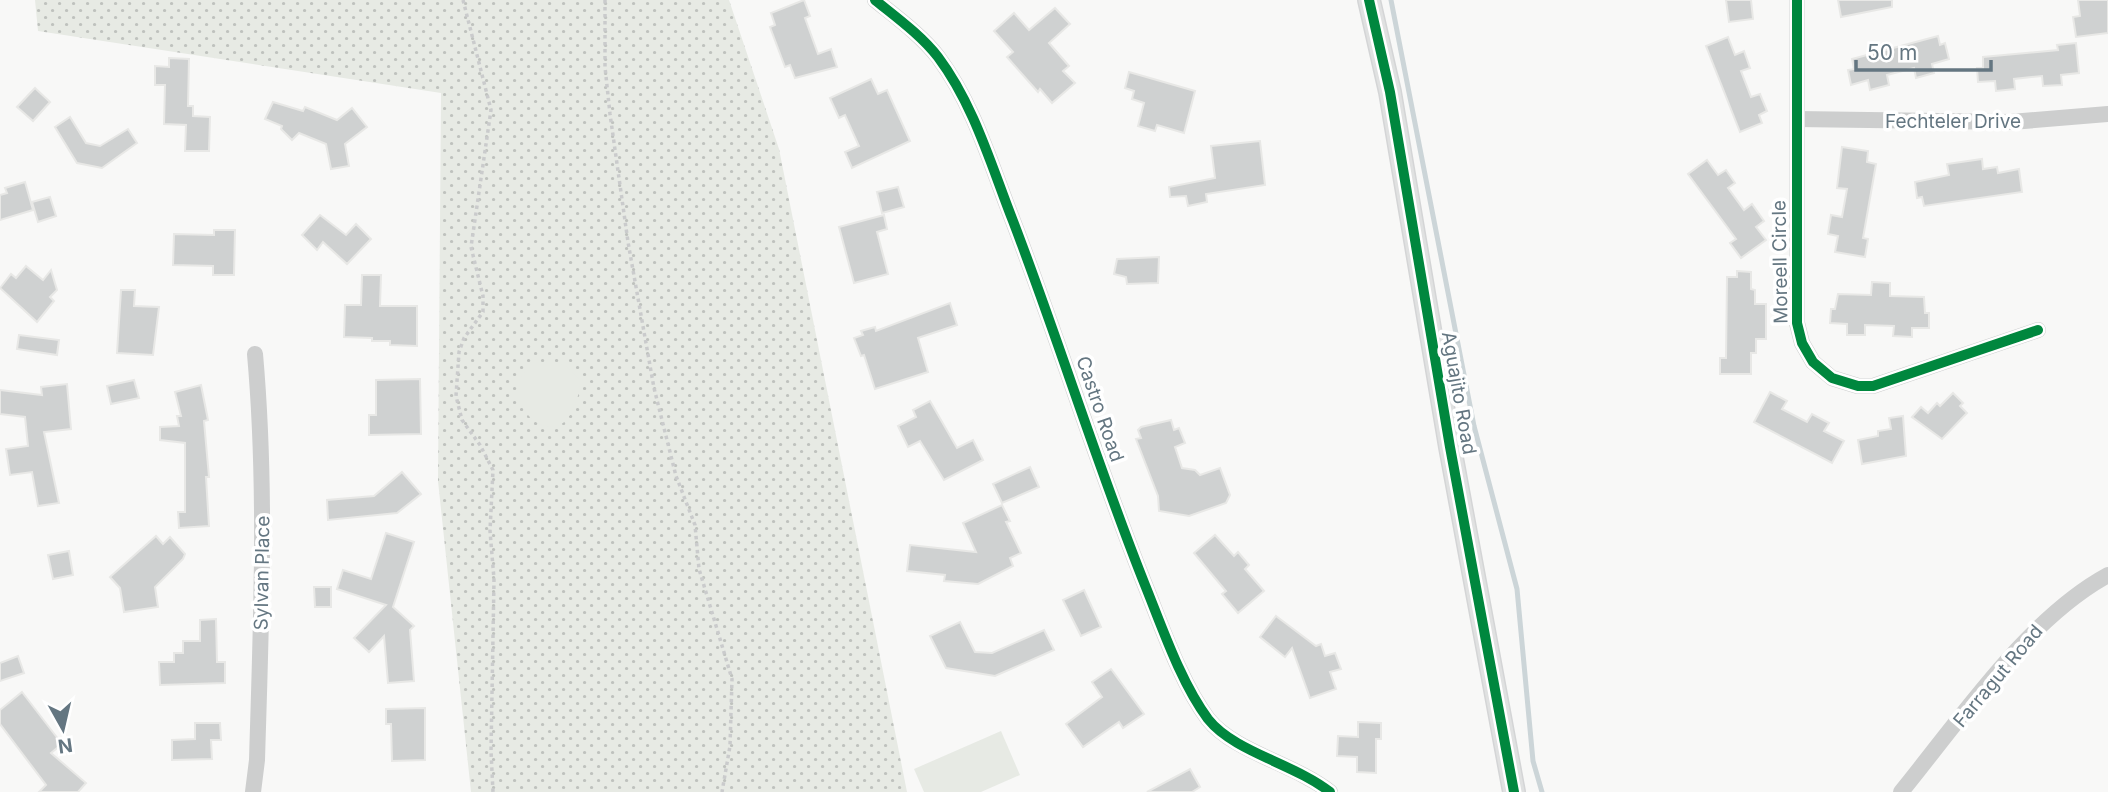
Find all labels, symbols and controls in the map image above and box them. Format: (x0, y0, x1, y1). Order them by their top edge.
scale bar (1856, 28, 1991, 72)
text: 50 m (1867, 40, 1917, 65)
street label: Fechteler Drive (1885, 110, 2021, 133)
street label: Moreell Circle (1767, 200, 1793, 324)
street label: Aguajito Road (1437, 330, 1481, 456)
street label: Castro Road (1071, 353, 1129, 465)
street label: Sylvan Place (249, 515, 275, 631)
street label: Farragut Road (1948, 620, 2048, 732)
north arrow (28, 694, 98, 764)
text: N (57, 733, 74, 758)

